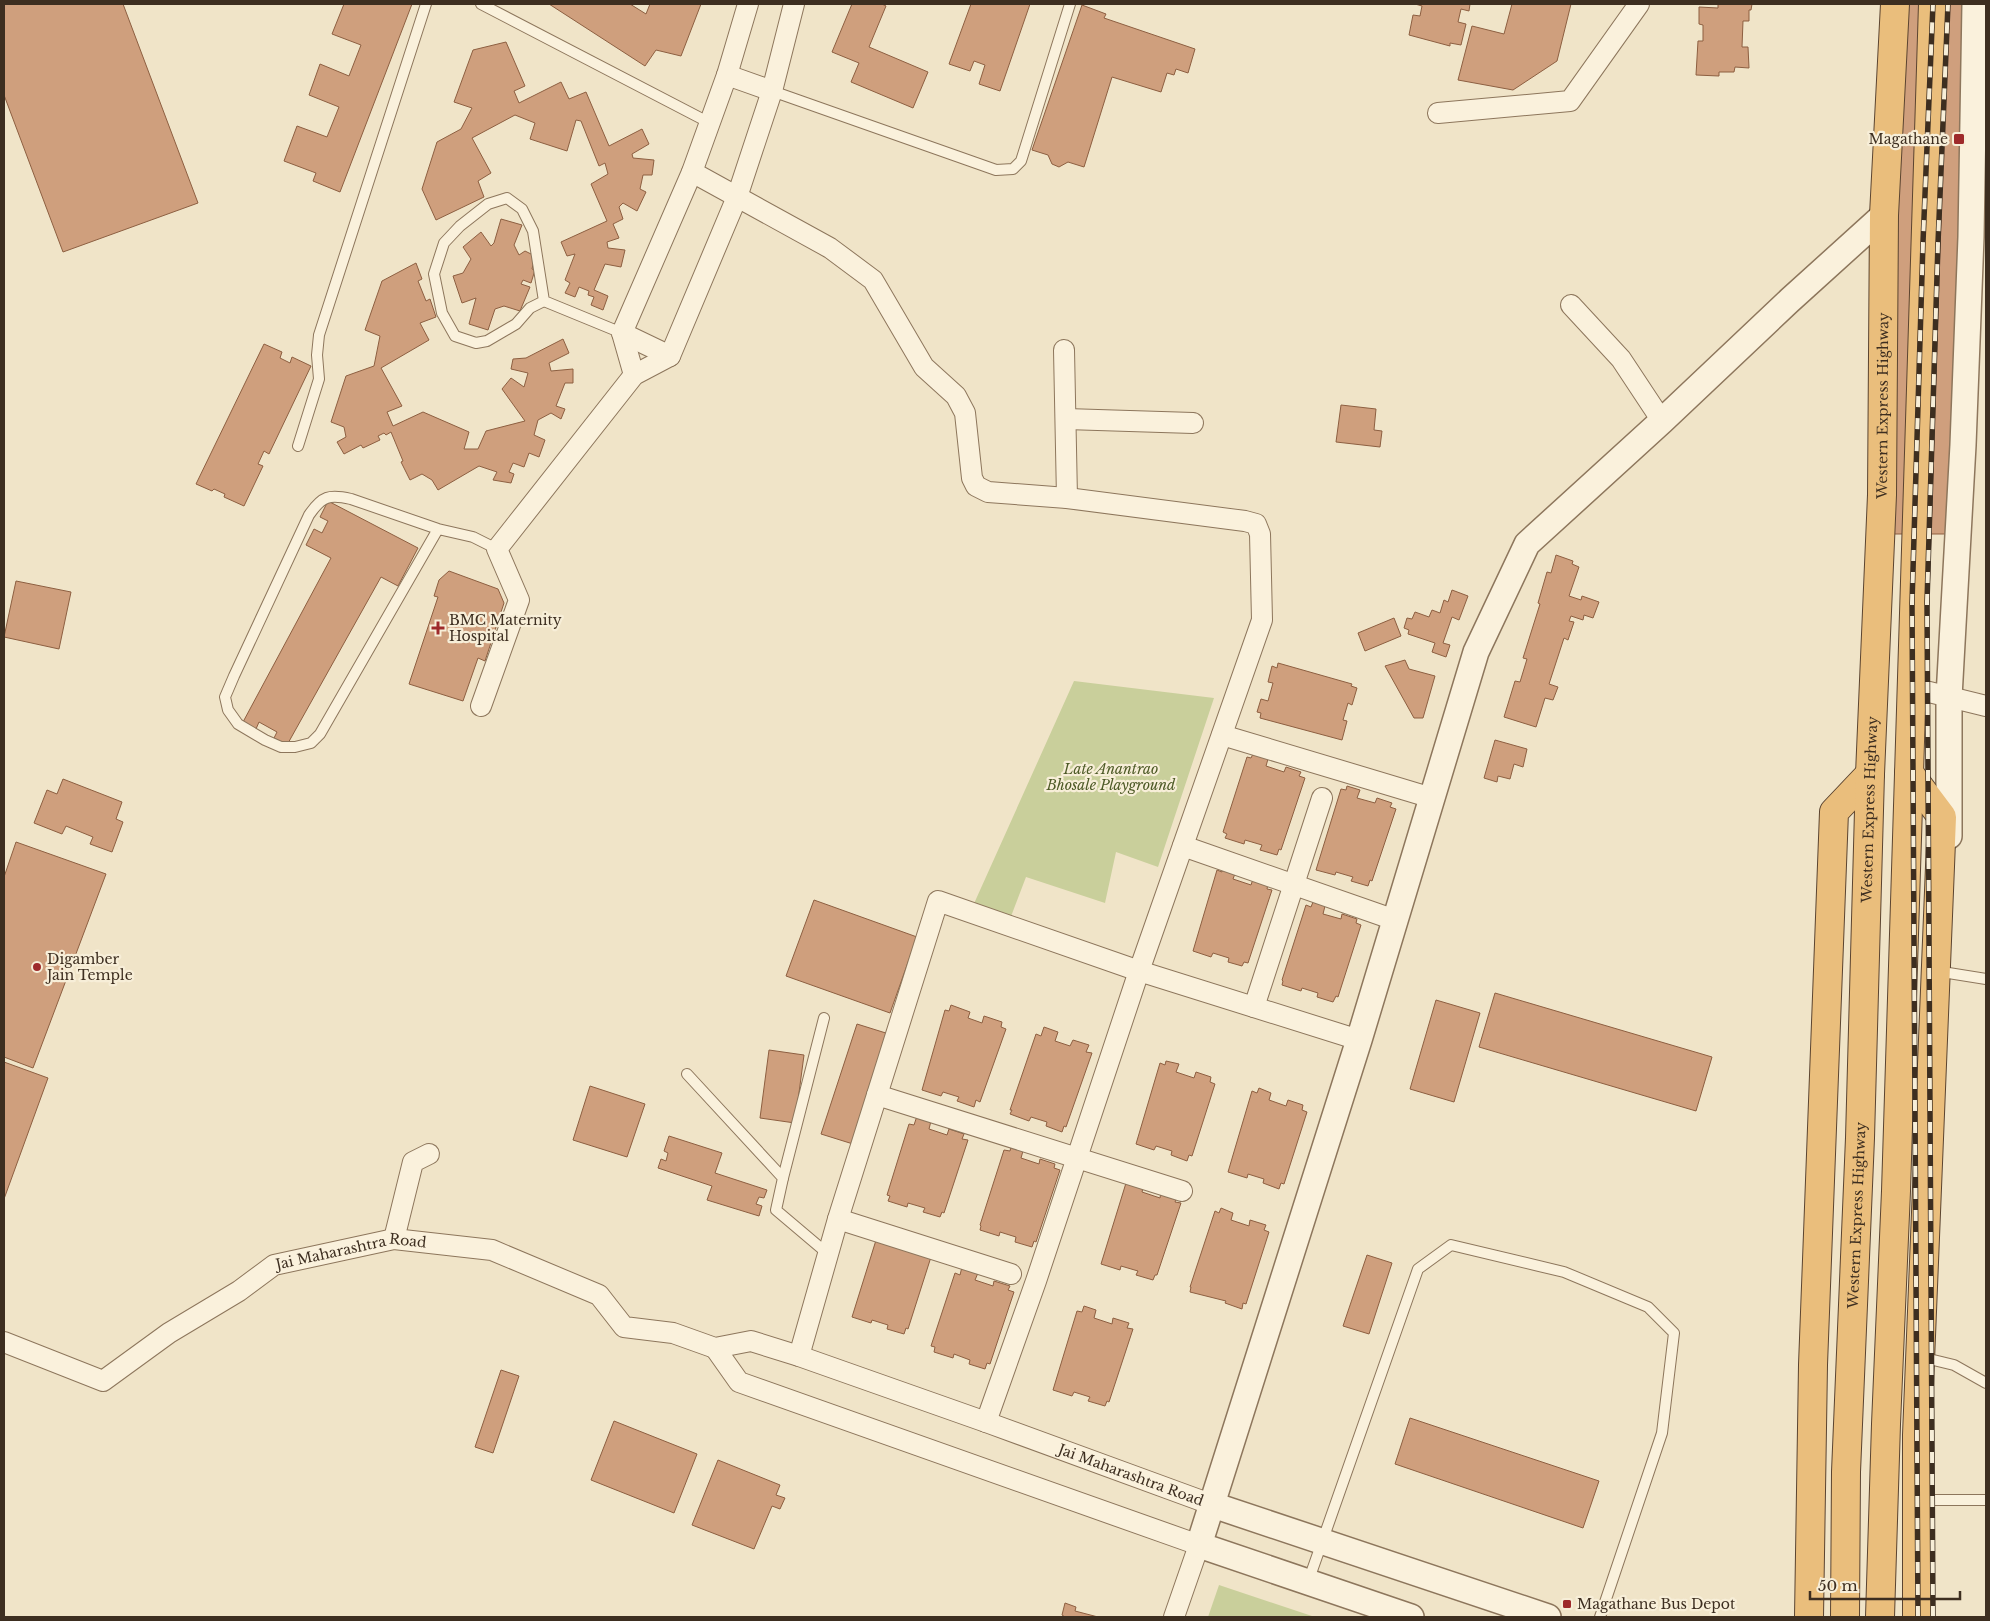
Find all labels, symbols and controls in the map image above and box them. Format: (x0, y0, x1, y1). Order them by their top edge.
place label: Magathane (1868, 130, 1948, 148)
marker: Magathane (1952, 132, 1966, 146)
street label: Western Express Highway (1873, 312, 1892, 500)
place label: BMC Maternity Hospital (449, 611, 562, 645)
marker: BMC Maternity Hospital (431, 621, 445, 635)
street label: Western Express Highway (1857, 716, 1881, 904)
park label: Late Anantrao Bhosale Playground (1046, 760, 1176, 794)
place label: Digamber Jain Temple (45, 950, 133, 984)
marker: Digamber Jain Temple (31, 961, 43, 973)
street label: Western Express Highway (1844, 1122, 1869, 1310)
street label: Jai Maharashtra Road (272, 1230, 428, 1274)
street label: Jai Maharashtra Road (1054, 1440, 1207, 1510)
scale bar (1810, 1568, 1960, 1600)
text: 50 m (1818, 1576, 1858, 1595)
place label: Magathane Bus Depot (1577, 1595, 1736, 1613)
marker: Magathane Bus Depot (1561, 1598, 1573, 1610)

